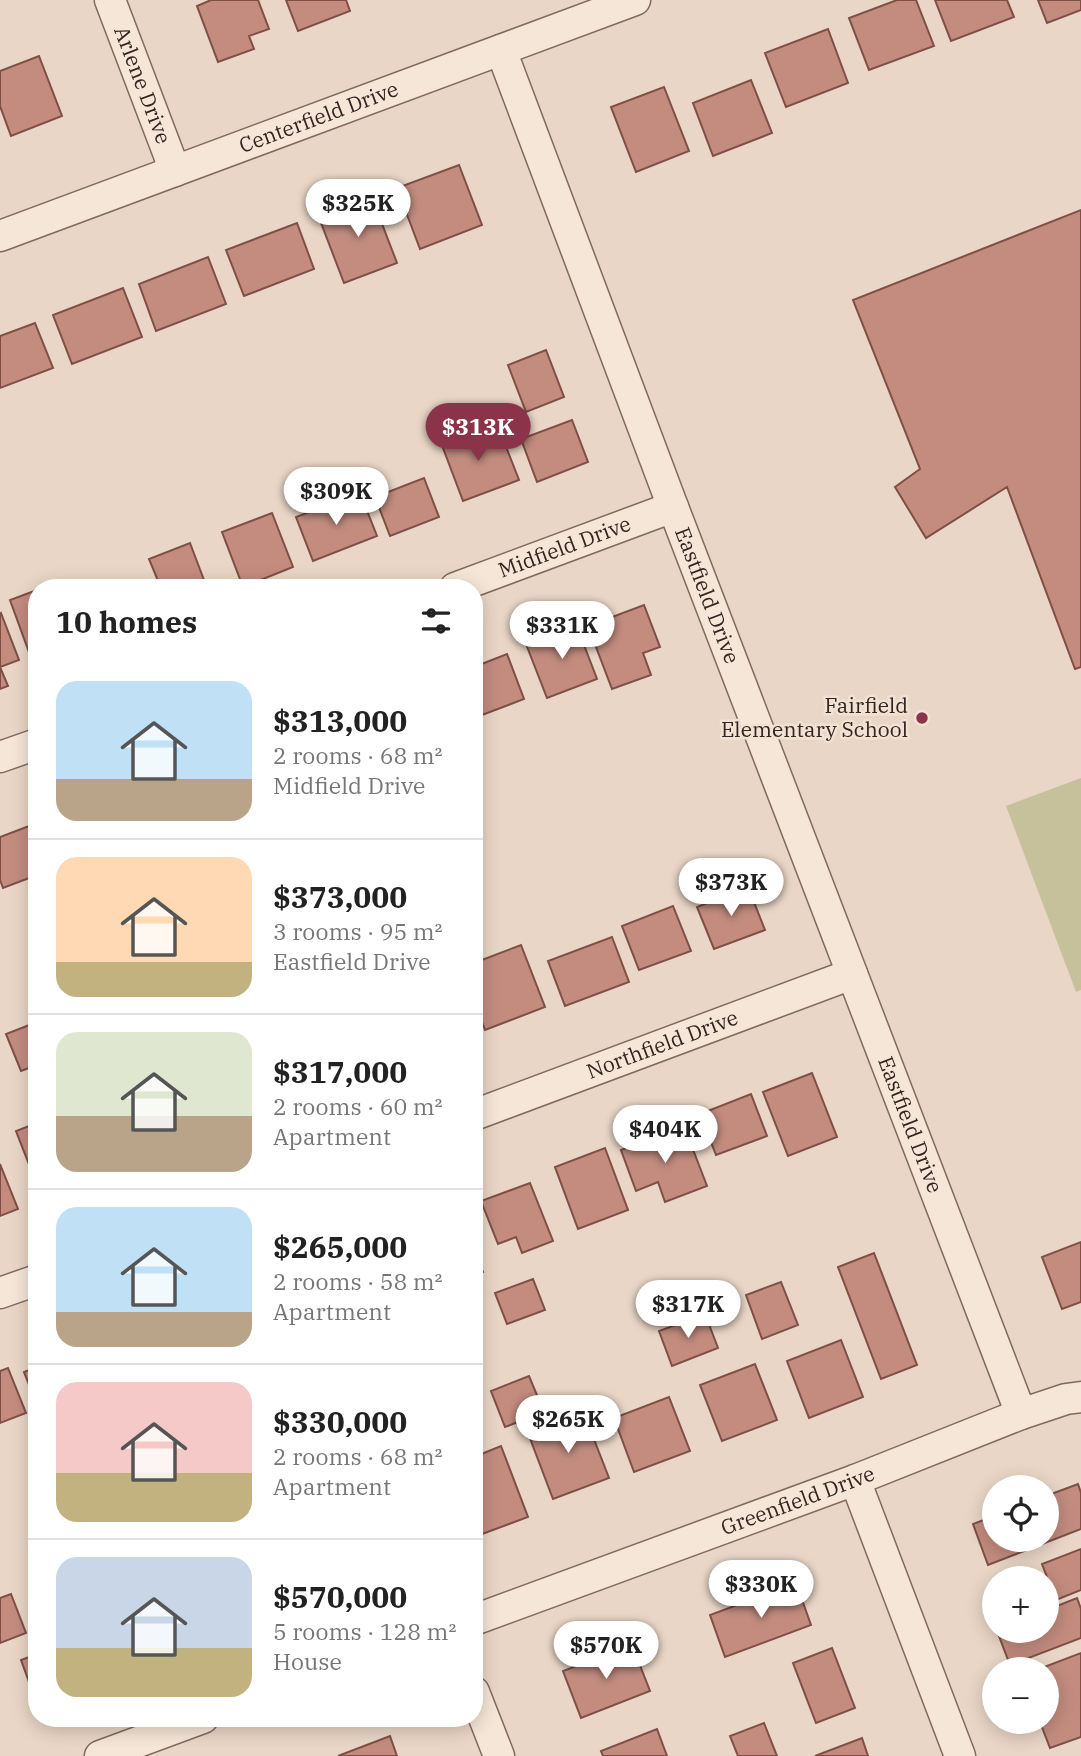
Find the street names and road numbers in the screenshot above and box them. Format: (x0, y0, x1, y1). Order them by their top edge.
street label: Arlene Drive (108, 22, 178, 148)
street label: Centerfield Drive (235, 74, 402, 159)
street label: Midfield Drive (494, 509, 634, 584)
street label: Eastfield Drive (669, 523, 747, 667)
street label: Northfield Drive (582, 1003, 742, 1085)
street label: Eastfield Drive (872, 1052, 950, 1197)
street label: Greenfield Drive (717, 1459, 878, 1541)

